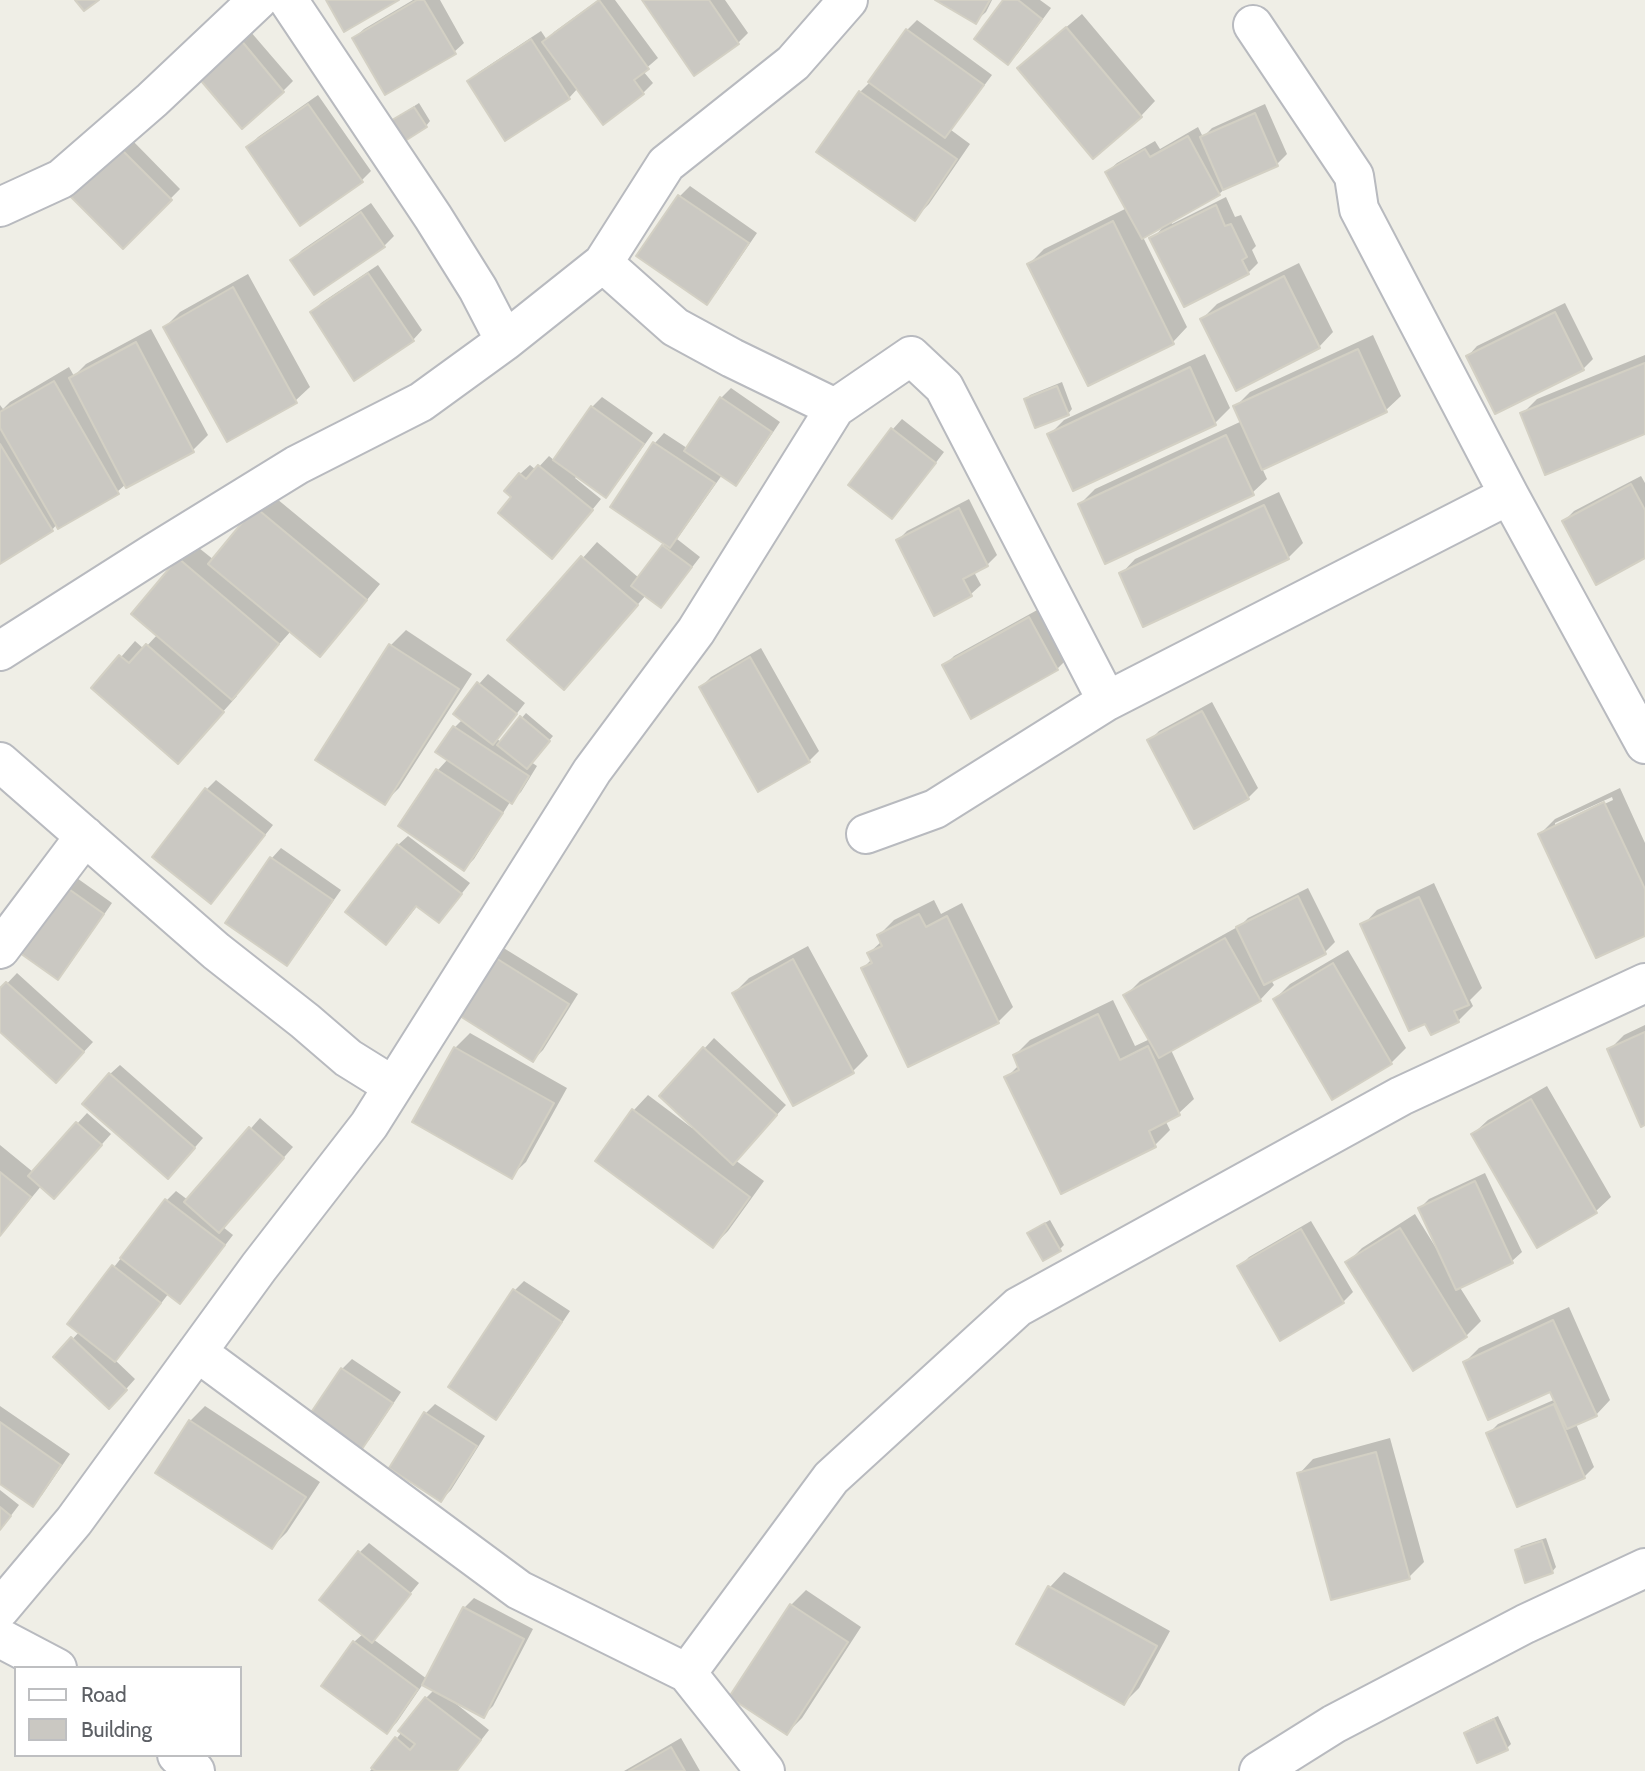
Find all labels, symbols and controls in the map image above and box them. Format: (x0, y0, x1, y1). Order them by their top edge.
legend (14, 1666, 242, 1757)
text: Road (81, 1682, 127, 1707)
text: Building (81, 1717, 152, 1742)

